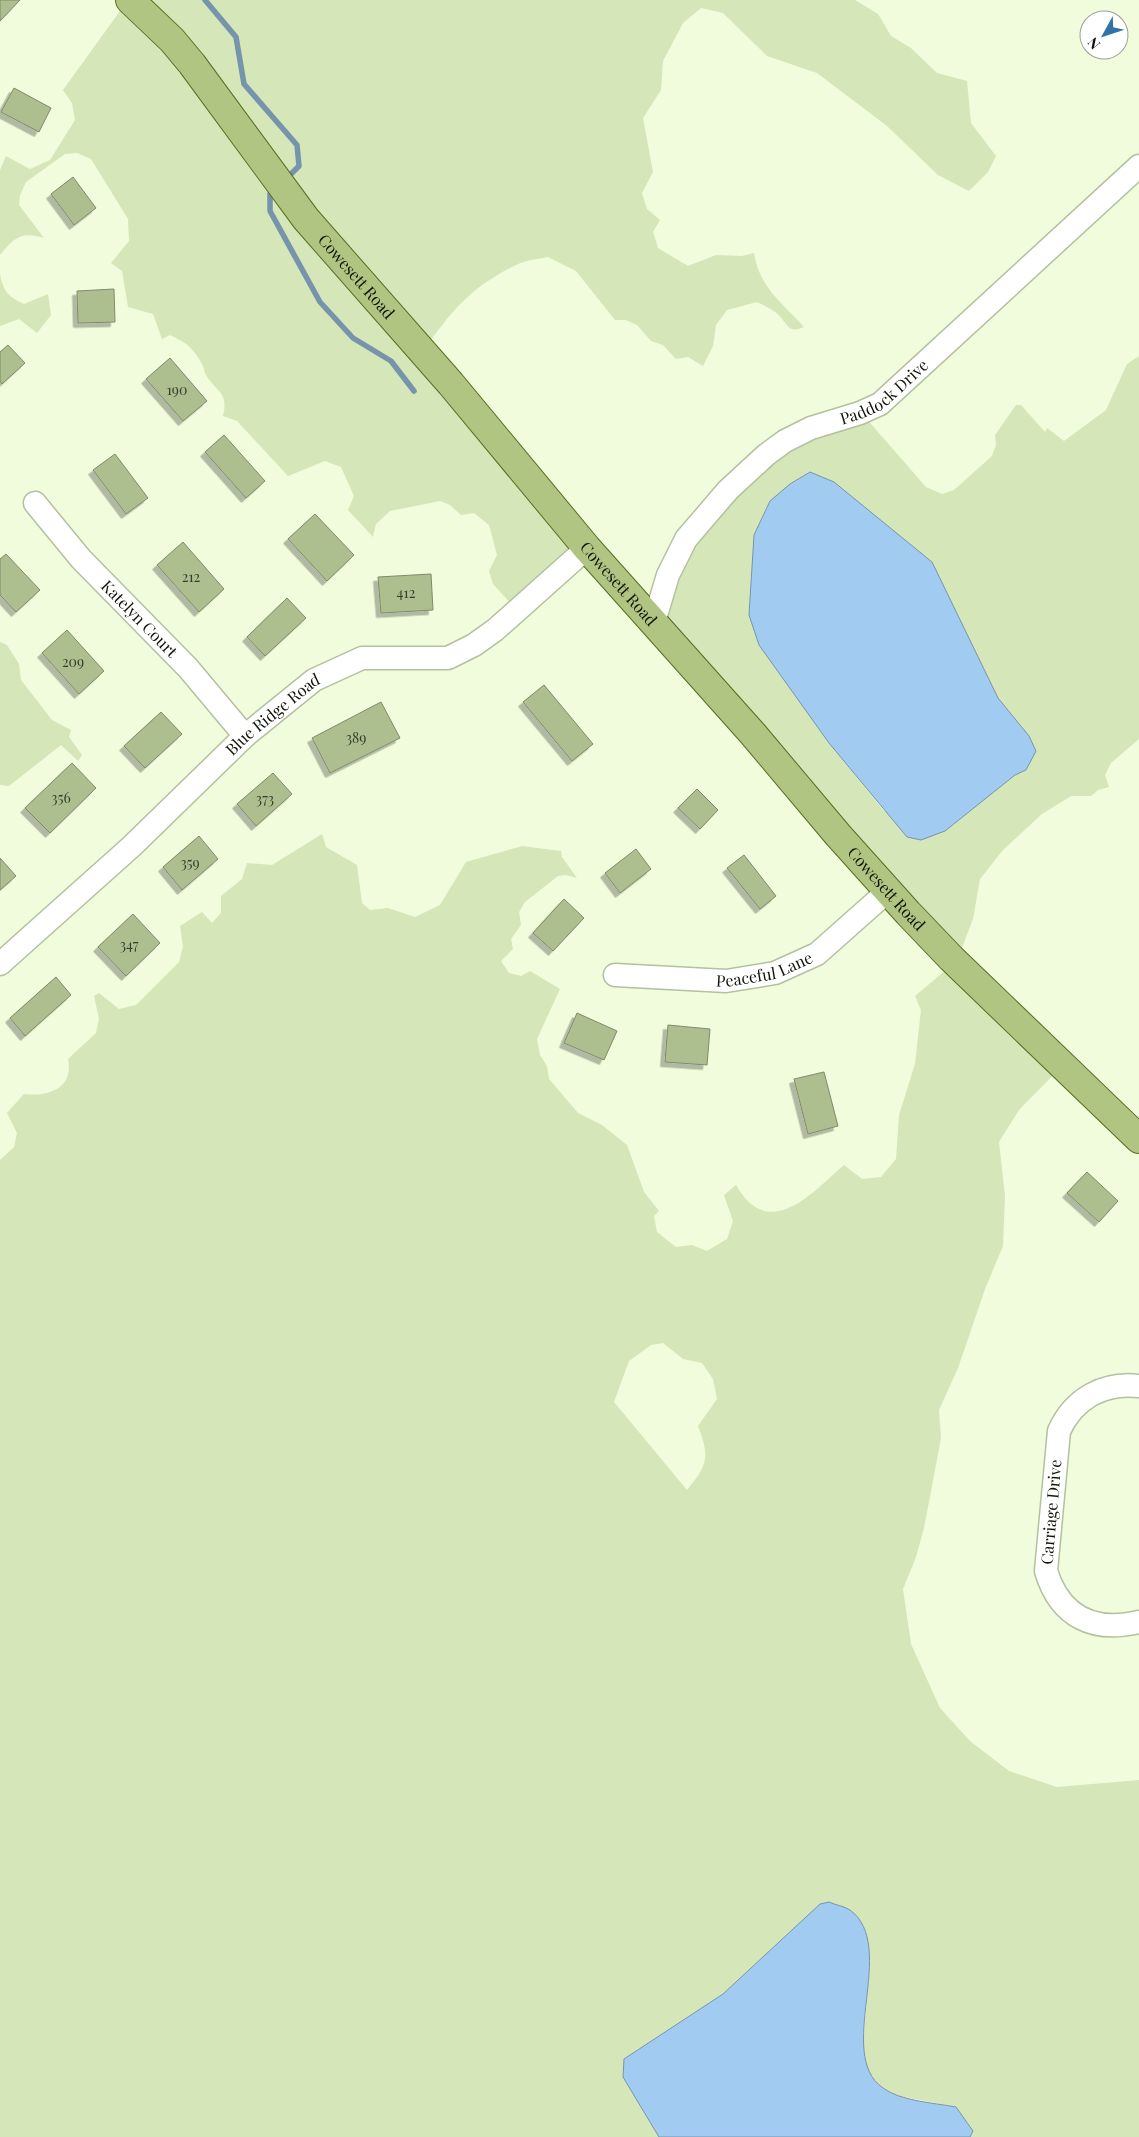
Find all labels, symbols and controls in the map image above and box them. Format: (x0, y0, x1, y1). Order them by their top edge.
north arrow (1079, 10, 1129, 60)
text: N (1083, 34, 1104, 54)
street label: Cowesett Road (314, 229, 400, 323)
street label: Paddock Drive (837, 354, 932, 429)
house number: 190 (167, 380, 187, 399)
street label: Cowesett Road (576, 537, 662, 630)
house number: 212 (182, 567, 201, 586)
street label: Katelyn Court (97, 575, 183, 662)
house number: 412 (397, 583, 416, 602)
house number: 209 (62, 652, 84, 671)
street label: Blue Ridge Road (221, 668, 323, 759)
house number: 389 (346, 728, 366, 747)
house number: 356 (51, 788, 71, 807)
house number: 373 (256, 789, 274, 808)
street label: Cowesett Road (843, 842, 930, 935)
house number: 359 (180, 853, 200, 872)
house number: 347 (120, 935, 139, 954)
street label: Peaceful Lane (716, 947, 815, 991)
street label: Carriage Drive (1035, 1459, 1066, 1565)

